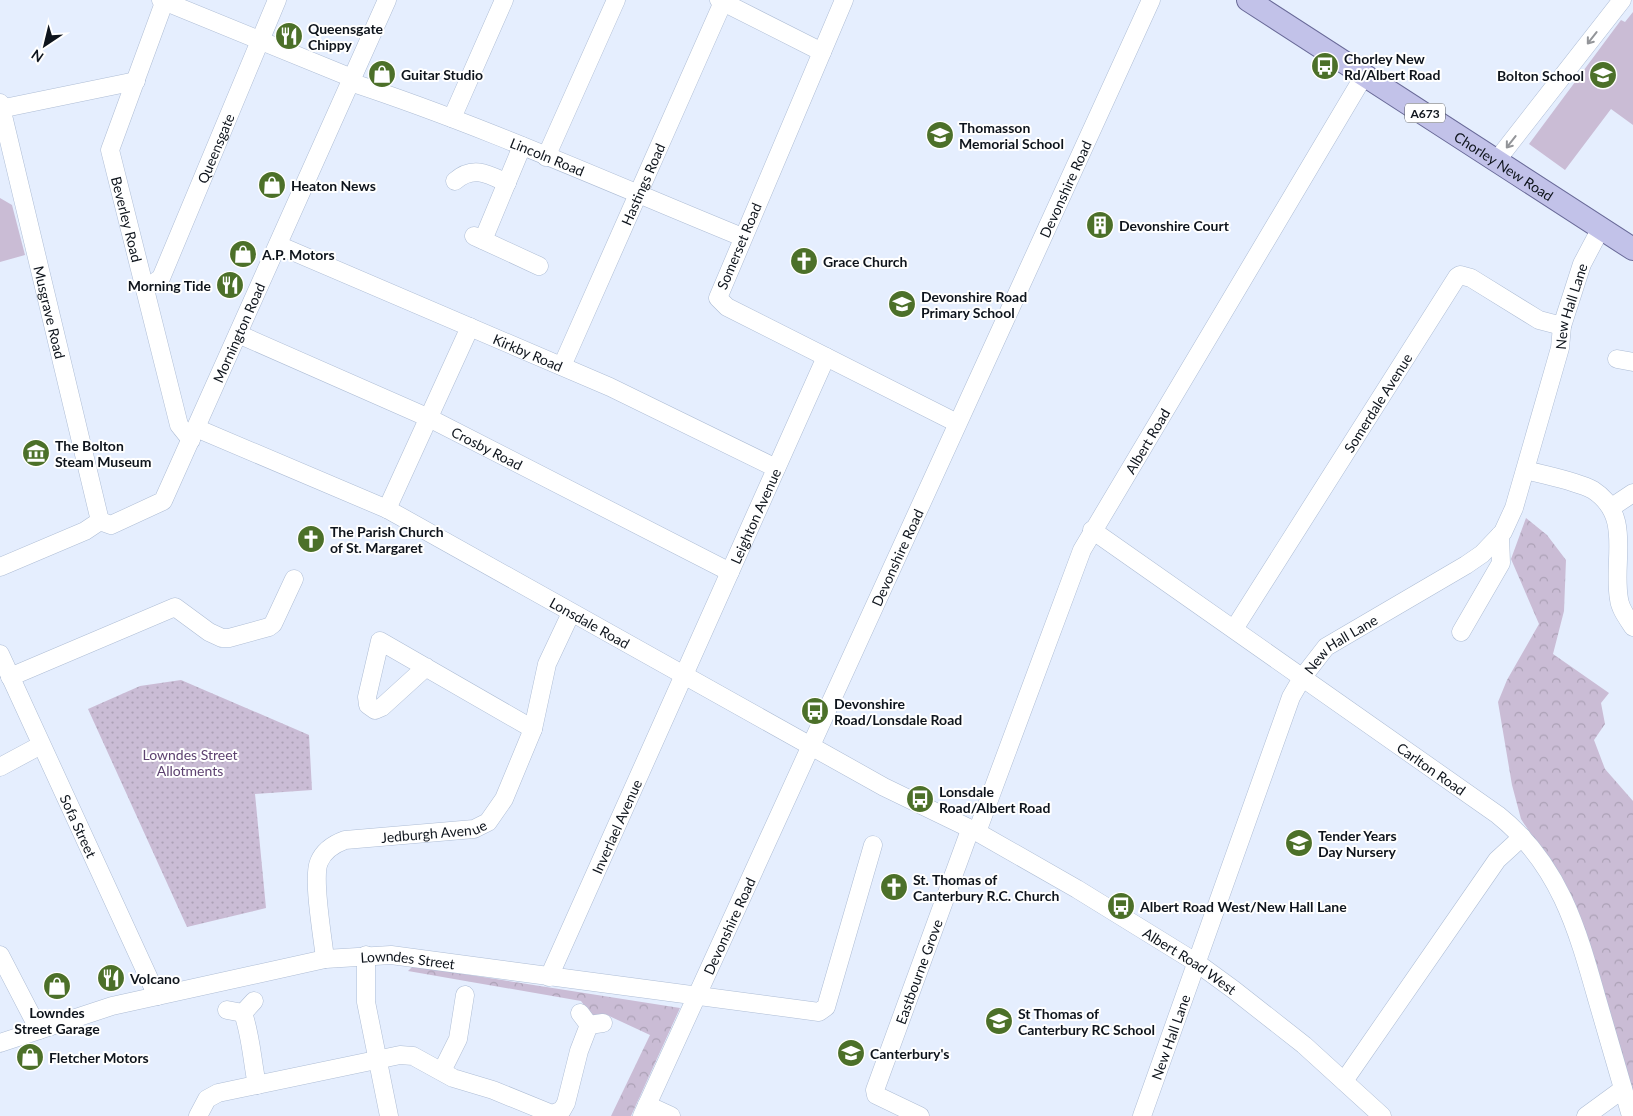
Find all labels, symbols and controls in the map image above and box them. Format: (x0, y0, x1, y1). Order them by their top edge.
north arrow (20, 20, 70, 70)
place label: Queensgate Chippy (308, 20, 384, 53)
restaurant icon: Queensgate Chippy (274, 21, 304, 51)
one-way arrow (1587, 31, 1597, 45)
text: N (28, 46, 47, 66)
place label: Chorley New Rd/Albert Road (1344, 50, 1440, 83)
bus stop icon: Chorley New Rd/Albert Road (1310, 51, 1340, 81)
shop icon: Guitar Studio (367, 59, 397, 89)
school or university icon: Bolton School (1588, 60, 1618, 90)
place label: Guitar Studio (401, 66, 483, 83)
place label: Bolton School (1497, 67, 1584, 84)
road number: A673 (1405, 104, 1445, 122)
street label: Queensgate (193, 111, 237, 186)
place label: Thomasson Memorial School (959, 119, 1064, 152)
school or university icon: Thomasson Memorial School (925, 120, 955, 150)
street label: Chorley New Road (1451, 127, 1557, 204)
street label: Lincoln Road (508, 133, 587, 179)
one-way arrow (1506, 135, 1517, 148)
street label: Devonshire Road (1035, 138, 1094, 240)
street label: Hastings Road (617, 140, 668, 228)
shop icon: Heaton News (257, 170, 287, 200)
street label: Beverley Road (108, 174, 146, 264)
place label: Heaton News (291, 177, 376, 194)
street label: Somerset Road (713, 200, 765, 292)
building icon: Devonshire Court (1085, 210, 1115, 240)
place label: Devonshire Court (1119, 217, 1230, 234)
shop icon: A.P. Motors (228, 239, 258, 269)
place label: A.P. Motors (261, 246, 335, 263)
church icon: Grace Church (789, 246, 819, 276)
place label: Grace Church (823, 253, 908, 270)
street label: New Hall Lane (1551, 261, 1590, 350)
street label: Musgrave Road (31, 264, 69, 360)
restaurant icon: Morning Tide (215, 270, 245, 300)
place label: Morning Tide (128, 277, 212, 294)
street label: Mornington Road (209, 280, 268, 385)
place label: Devonshire Road Primary School (921, 288, 1027, 321)
school or university icon: Devonshire Road Primary School (887, 289, 917, 319)
street label: Kirkby Road (491, 330, 566, 374)
street label: Somerdale Avenue (1340, 350, 1415, 455)
street label: Albert Road (1121, 405, 1173, 476)
street label: Crosby Road (449, 423, 525, 473)
place label: The Bolton Steam Museum (55, 437, 151, 470)
museum icon: The Bolton Steam Museum (21, 438, 51, 468)
street label: Leighton Avenue (726, 466, 784, 566)
street label: Devonshire Road (867, 506, 926, 609)
place label: The Parish Church of St. Margaret (330, 523, 444, 556)
church icon: The Parish Church of St. Margaret (296, 524, 326, 554)
street label: Lonsdale Road (547, 593, 633, 652)
street label: New Hall Lane (1300, 610, 1380, 677)
place label: Devonshire Road/Lonsdale Road (834, 695, 962, 728)
bus stop icon: Devonshire Road/Lonsdale Road (800, 696, 830, 726)
street label: Carlton Road (1394, 738, 1469, 798)
park label: Lowndes Street Allotments (142, 746, 238, 779)
street label: Inverlael Avenue (588, 777, 645, 876)
place label: Lonsdale Road/Albert Road (939, 783, 1050, 816)
bus stop icon: Lonsdale Road/Albert Road (905, 784, 935, 814)
street label: Sofa Street (57, 791, 101, 860)
street label: Jedburgh Avenue (380, 816, 489, 845)
place label: Tender Years Day Nursery (1318, 827, 1397, 860)
school or university icon: Tender Years Day Nursery (1284, 828, 1314, 858)
place label: St. Thomas of Canterbury R.C. Church (913, 871, 1059, 904)
church icon: St. Thomas of Canterbury R.C. Church (879, 872, 909, 902)
street label: Devonshire Road (699, 875, 758, 977)
bus stop icon: Albert Road West/New Hall Lane (1106, 891, 1136, 921)
place label: Albert Road West/New Hall Lane (1139, 898, 1347, 915)
street label: Eastbourne Grove (891, 917, 945, 1026)
street label: Albert Road West (1140, 923, 1240, 998)
street label: Lowndes Street (360, 946, 456, 972)
restaurant icon: Volcano (96, 963, 126, 993)
place label: Volcano (129, 970, 180, 987)
shop icon: Lowndes Street Garage (42, 971, 72, 1001)
street label: New Hall Lane (1147, 992, 1193, 1082)
place label: Lowndes Street Garage (14, 1004, 100, 1037)
place label: St Thomas of Canterbury RC School (1018, 1005, 1155, 1038)
school or university icon: St Thomas of Canterbury RC School (984, 1006, 1014, 1036)
school or university icon: Canterbury's (836, 1038, 866, 1068)
shop icon: Fletcher Motors (15, 1042, 45, 1072)
place label: Canterbury's (870, 1045, 949, 1062)
place label: Fletcher Motors (49, 1049, 149, 1066)

